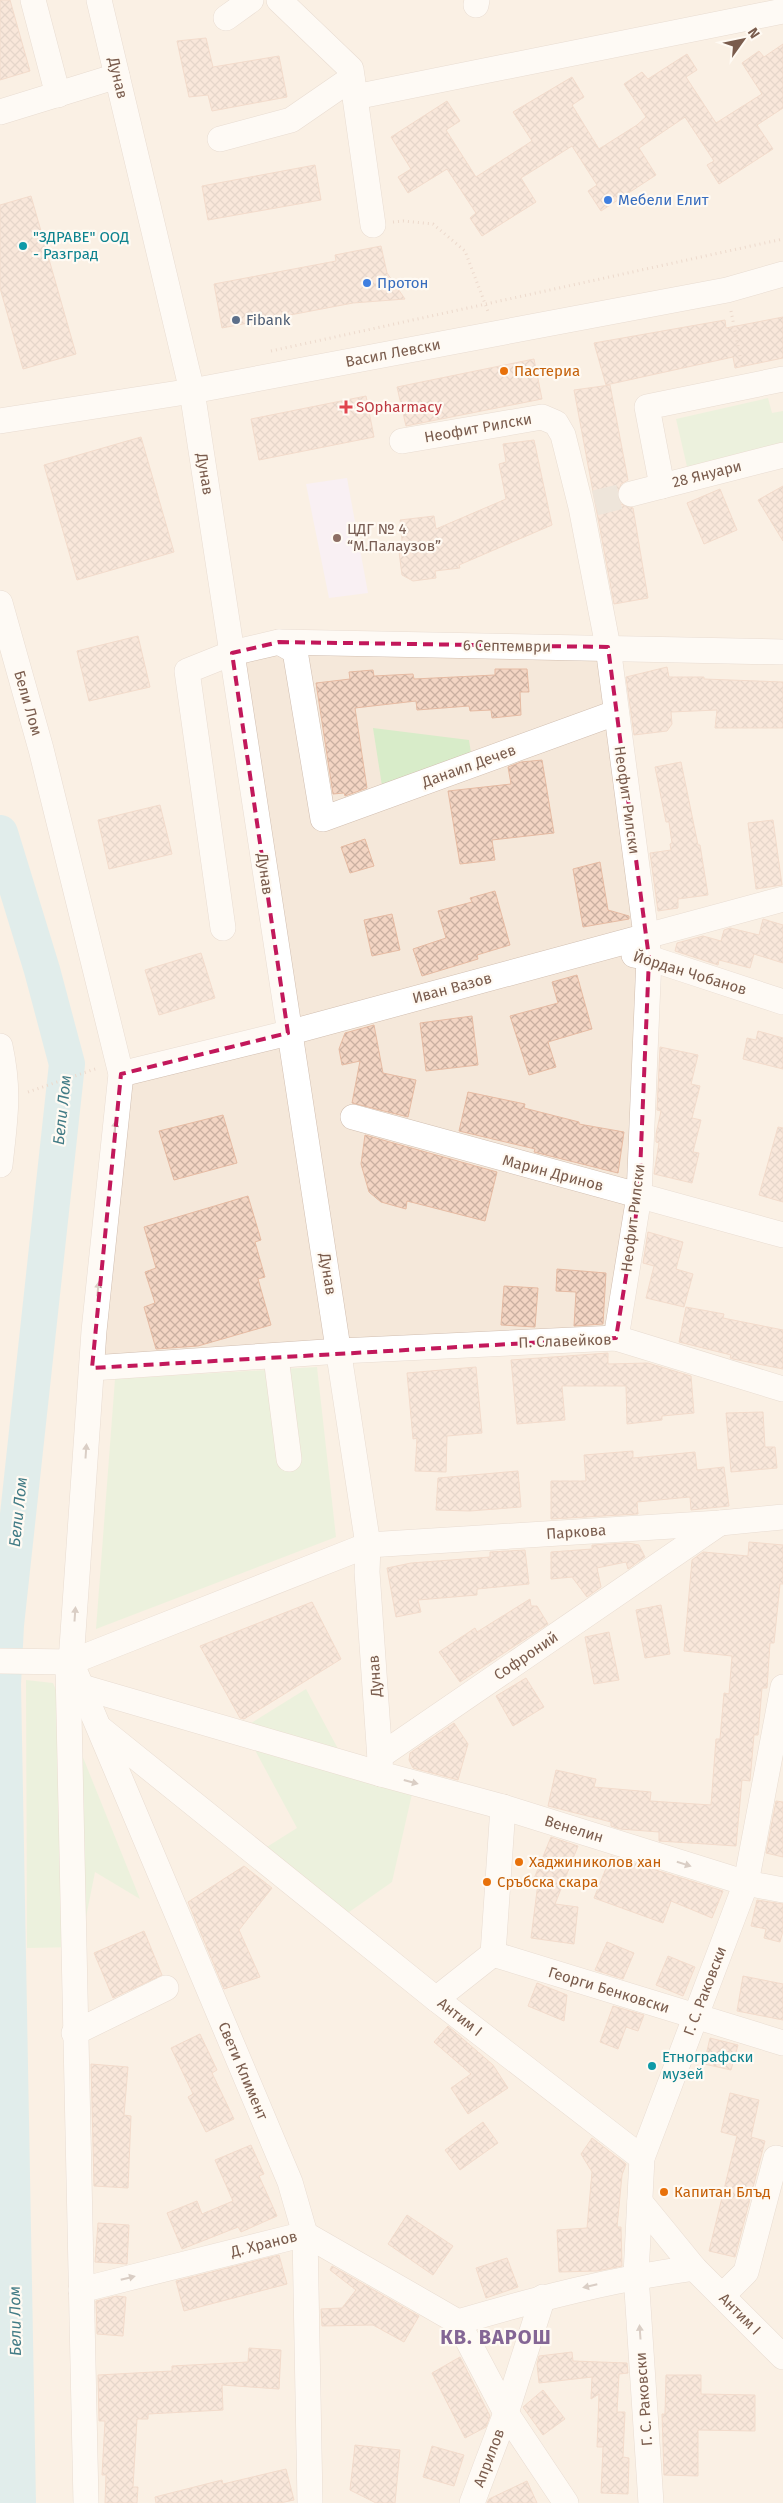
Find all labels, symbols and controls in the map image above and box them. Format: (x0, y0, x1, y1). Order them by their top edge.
north arrow (718, 15, 768, 65)
text: N (744, 25, 763, 42)
street label: Дунав (104, 55, 131, 100)
place label: Мебели Елит (618, 191, 709, 209)
marker: Мебели Елит (602, 194, 614, 206)
place label: "ЗДРАВЕ" ООД - Разград (33, 228, 129, 263)
marker: "ЗДРАВЕ" ООД - Разград (17, 240, 29, 252)
place label: Протон (377, 274, 428, 292)
marker: Протон (361, 277, 373, 289)
place label: Fibank (246, 311, 291, 329)
marker: Fibank (230, 314, 242, 326)
street label: Васил Левски (344, 335, 442, 371)
place label: Пастериа (514, 362, 580, 380)
marker: Пастериа (498, 365, 510, 377)
place label: SOpharmacy (356, 398, 442, 416)
marker: SOpharmacy (340, 401, 352, 413)
street label: Неофит Рилски (423, 410, 533, 446)
street label: Дунав (193, 451, 217, 496)
street label: 28 Януари (670, 457, 744, 491)
place label: ЦДГ № 4 “М.Палаузов” (347, 520, 441, 555)
marker: ЦДГ № 4 “М.Палаузов” (331, 532, 343, 544)
street label: 6 Септември (463, 636, 551, 656)
street label: Бели Лом (10, 668, 46, 738)
street label: Данаил Дечев (419, 741, 518, 792)
street label: Неофит Рилски (610, 745, 644, 855)
street label: Дунав (253, 851, 277, 896)
street label: Йордан Чобанов (631, 947, 749, 999)
street label: Иван Вазов (410, 969, 494, 1007)
water label: Бели Лом (49, 1074, 75, 1146)
one-way arrow (112, 1120, 120, 1136)
street label: Марин Дринов (501, 1151, 605, 1195)
street label: Неофит Рилски (617, 1163, 649, 1273)
street label: Дунав (316, 1251, 340, 1296)
one-way arrow (95, 1281, 103, 1297)
street label: П. Славейков (518, 1330, 612, 1352)
one-way arrow (82, 1443, 90, 1459)
water label: Бели Лом (5, 1476, 31, 1548)
street label: Паркова (545, 1521, 607, 1543)
one-way arrow (71, 1605, 79, 1621)
street label: Софроний (490, 1628, 562, 1684)
street label: Дунав (365, 1654, 386, 1699)
one-way arrow (403, 1778, 418, 1786)
street label: Венелин (542, 1812, 606, 1846)
place label: Хаджиниколов хан (529, 1853, 661, 1871)
marker: Хаджиниколов хан (513, 1856, 525, 1868)
one-way arrow (677, 1860, 692, 1868)
place label: Сръбска скара (497, 1873, 598, 1891)
marker: Сръбска скара (481, 1876, 493, 1888)
street label: Г. С. Раковски (680, 1944, 730, 2038)
street label: Георги Бенковски (546, 1963, 672, 2017)
street label: Антим I (434, 1994, 486, 2040)
street label: Свети Климент (214, 2019, 272, 2123)
place label: Етнографски музей (662, 2048, 754, 2083)
marker: Етнографски музей (646, 2060, 658, 2072)
place label: Капитан Блъд (674, 2183, 771, 2201)
marker: Капитан Блъд (658, 2186, 670, 2198)
street label: Д. Хранов (228, 2227, 299, 2261)
one-way arrow (120, 2274, 135, 2282)
one-way arrow (582, 2282, 597, 2290)
water label: Бели Лом (5, 2286, 25, 2356)
street label: Антим I (715, 2289, 765, 2339)
one-way arrow (636, 2324, 644, 2340)
district label: КВ. ВАРОШ (440, 2325, 552, 2349)
street label: Г. С. Раковски (632, 2351, 656, 2447)
street label: Априлов (470, 2426, 508, 2490)

